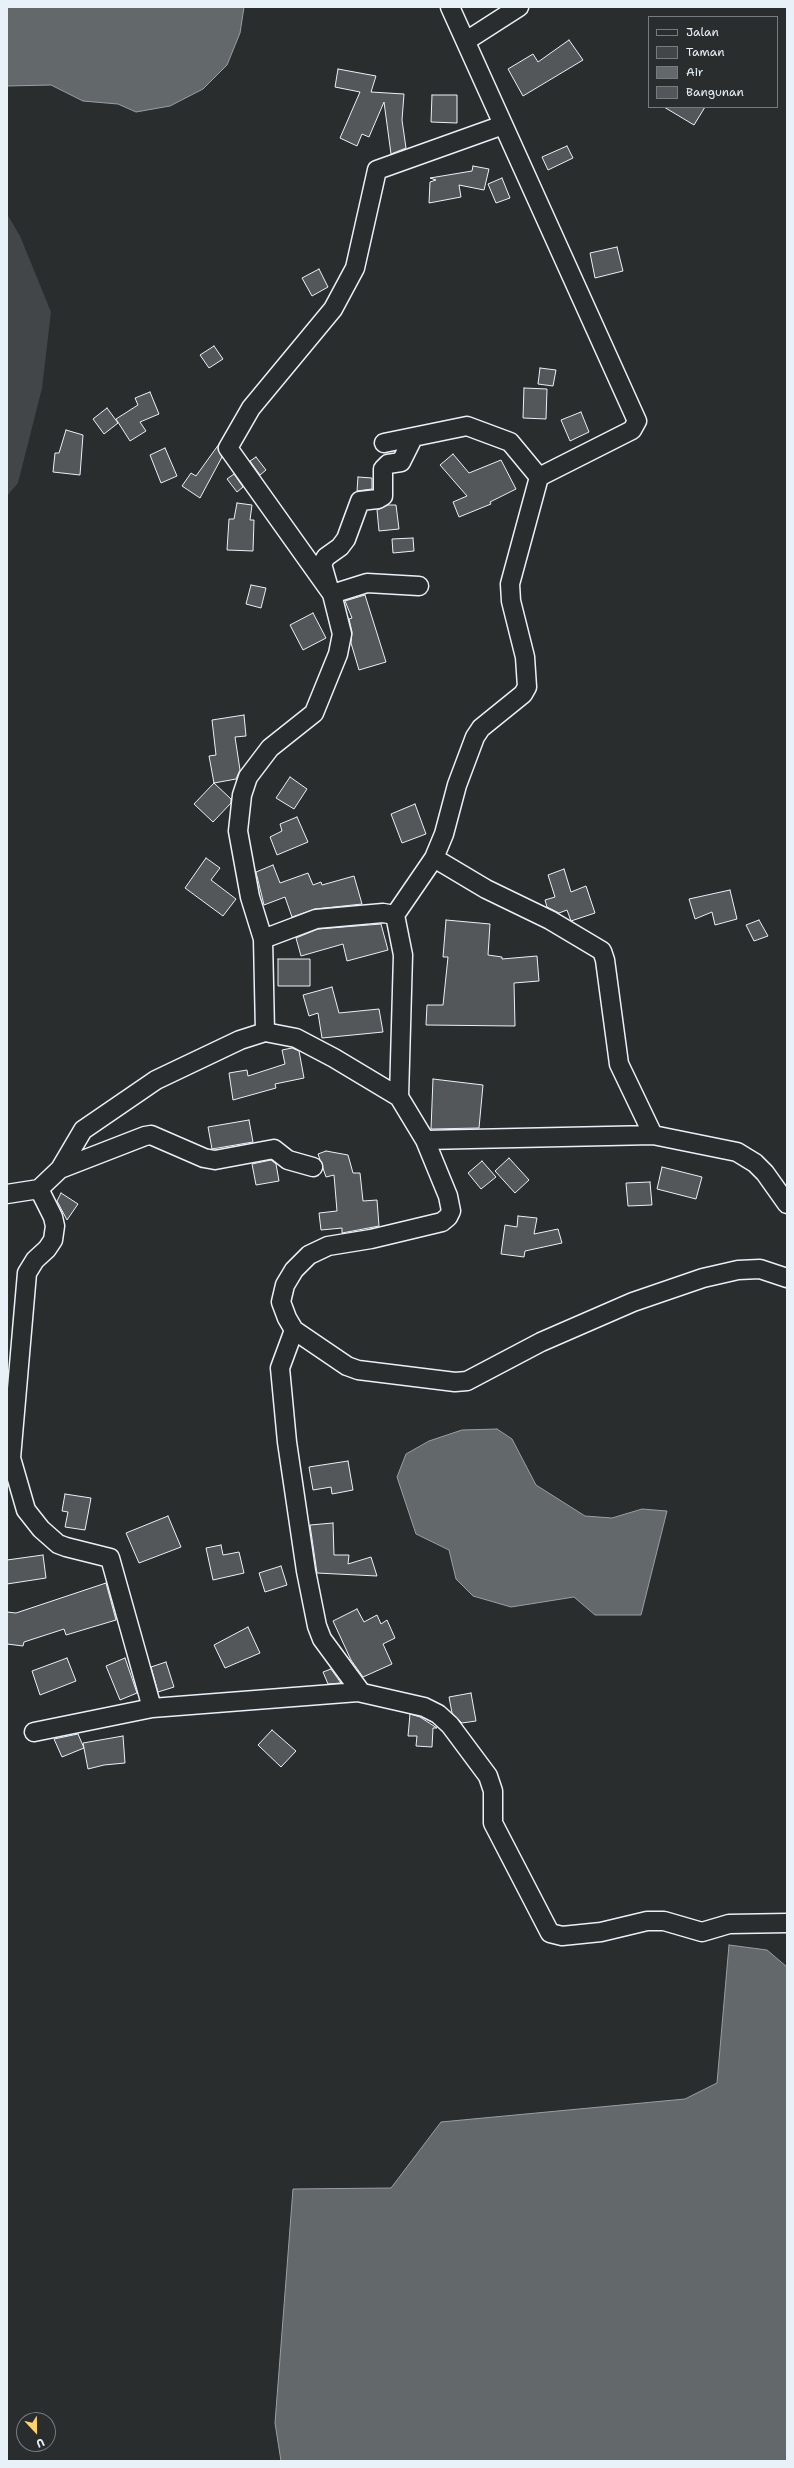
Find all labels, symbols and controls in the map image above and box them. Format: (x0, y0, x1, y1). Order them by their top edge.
legend (648, 16, 778, 108)
text: Jalan (686, 24, 719, 40)
text: Taman (686, 44, 725, 60)
text: Air (686, 64, 704, 80)
text: Bangunan (686, 84, 744, 100)
north arrow (16, 2412, 56, 2452)
text: U (34, 2434, 47, 2451)

